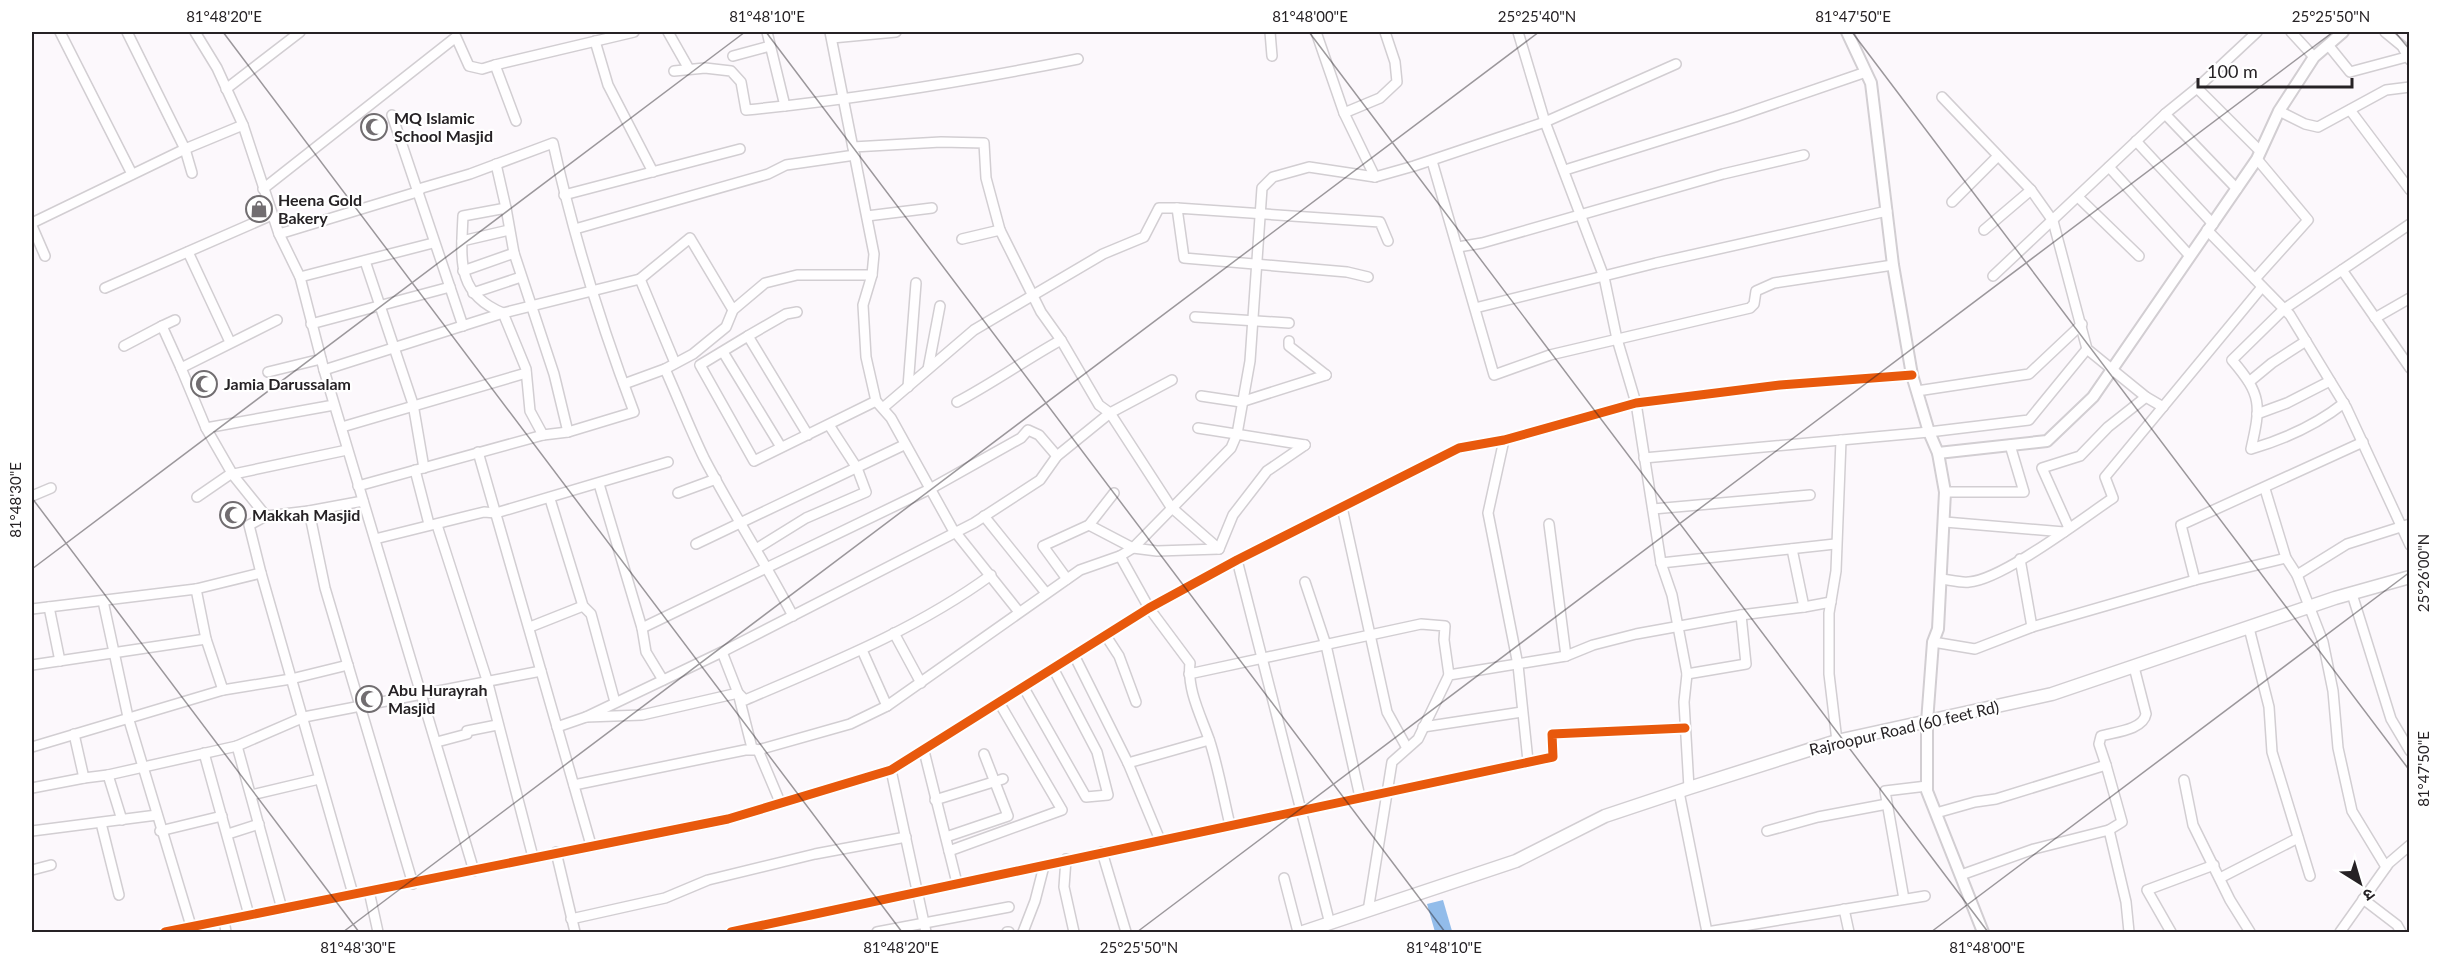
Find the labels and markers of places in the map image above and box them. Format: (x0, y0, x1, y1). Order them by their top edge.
place label: MQ Islamic School Masjid (394, 108, 493, 145)
mosque icon: MQ Islamic School Masjid (359, 112, 389, 142)
place label: Heena Gold Bakery (278, 190, 362, 227)
shop icon: Heena Gold Bakery (244, 194, 274, 224)
mosque icon: Jamia Darussalam (189, 369, 219, 399)
place label: Jamia Darussalam (224, 374, 351, 393)
mosque icon: Makkah Masjid (218, 500, 248, 530)
place label: Makkah Masjid (252, 505, 360, 524)
place label: Abu Hurayrah Masjid (387, 680, 488, 717)
mosque icon: Abu Hurayrah Masjid (354, 684, 384, 714)

